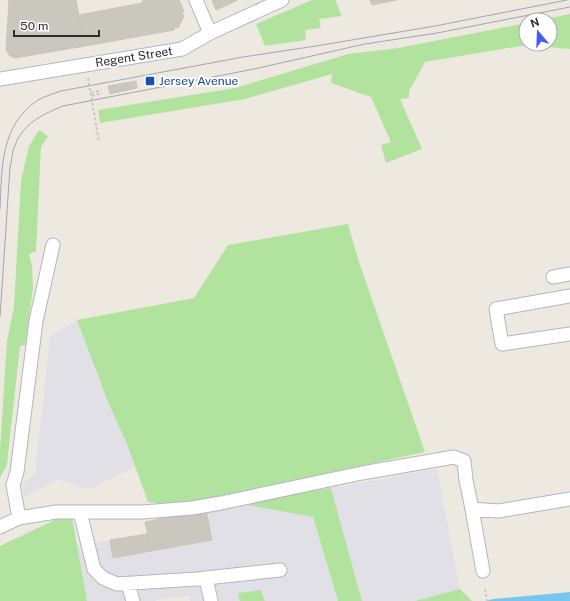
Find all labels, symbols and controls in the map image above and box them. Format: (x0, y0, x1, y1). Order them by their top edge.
scale bar (14, 12, 99, 38)
north arrow (518, 12, 558, 52)
text: N (529, 15, 541, 30)
text: 50 m (20, 19, 48, 33)
street label: Regent Street (94, 44, 174, 70)
place label: Jersey Avenue (159, 74, 239, 88)
marker: Jersey Avenue (144, 75, 156, 87)

